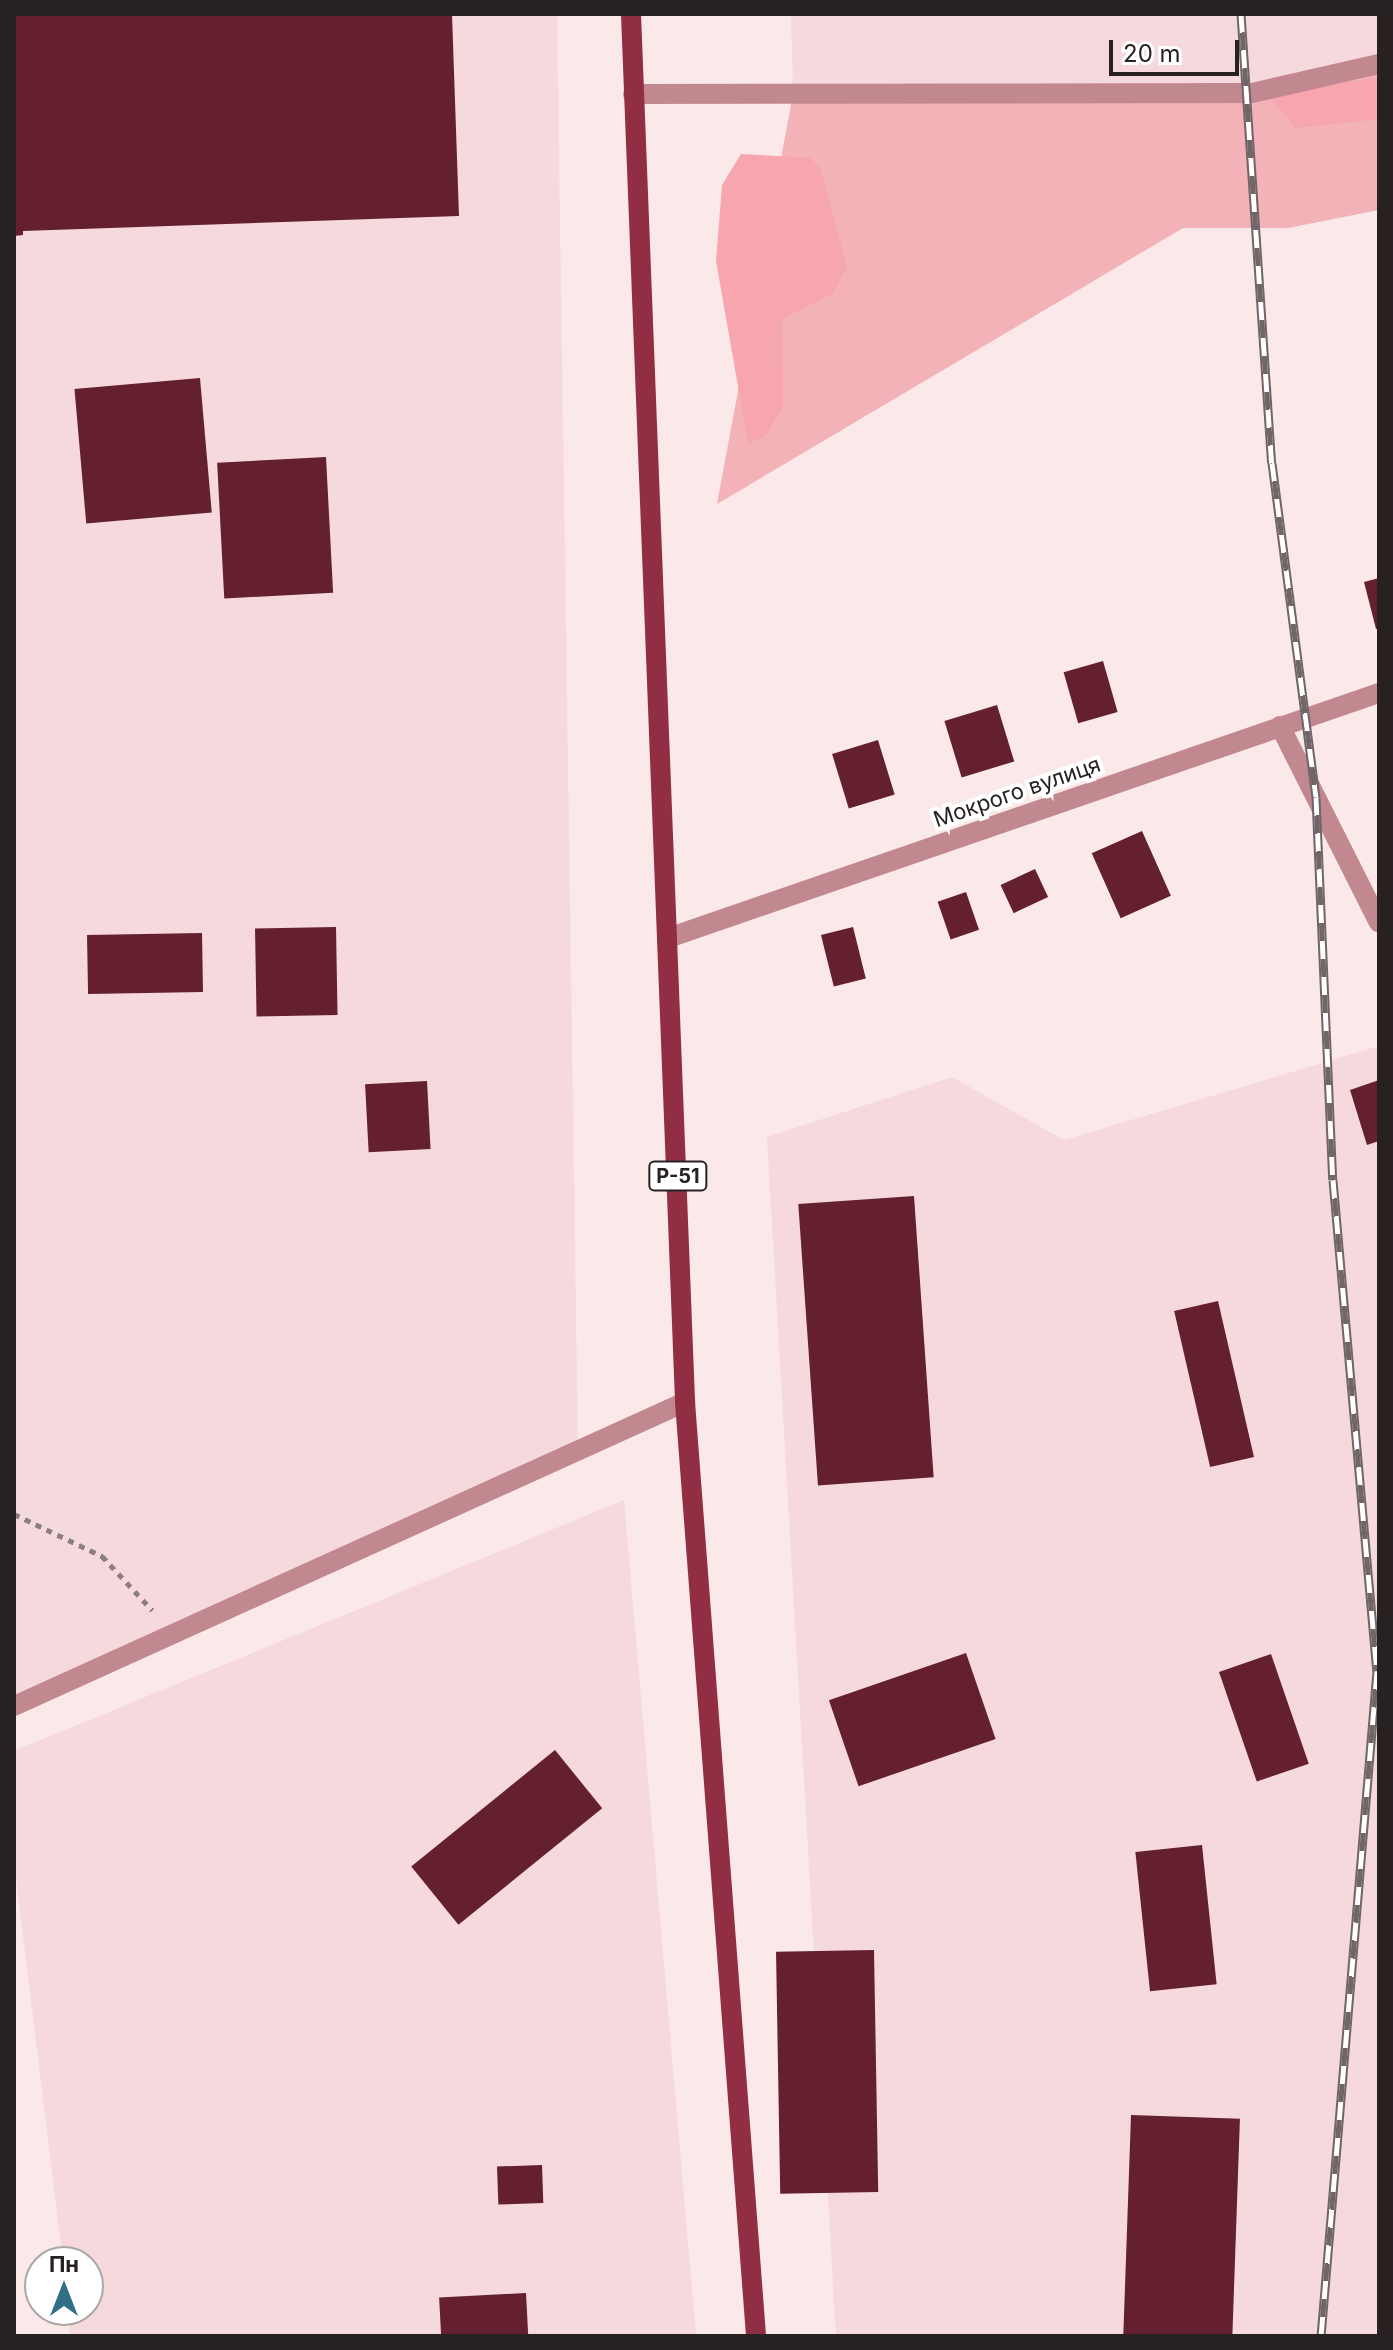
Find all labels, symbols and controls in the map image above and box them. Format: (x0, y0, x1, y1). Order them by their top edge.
scale bar (1113, 24, 1243, 74)
text: 20 m (1123, 39, 1181, 68)
street label: Мокрого вулиця (930, 751, 1104, 833)
road number: Р-51 (648, 1160, 708, 1192)
north arrow (24, 2246, 104, 2326)
text: Пн (49, 2251, 79, 2277)

